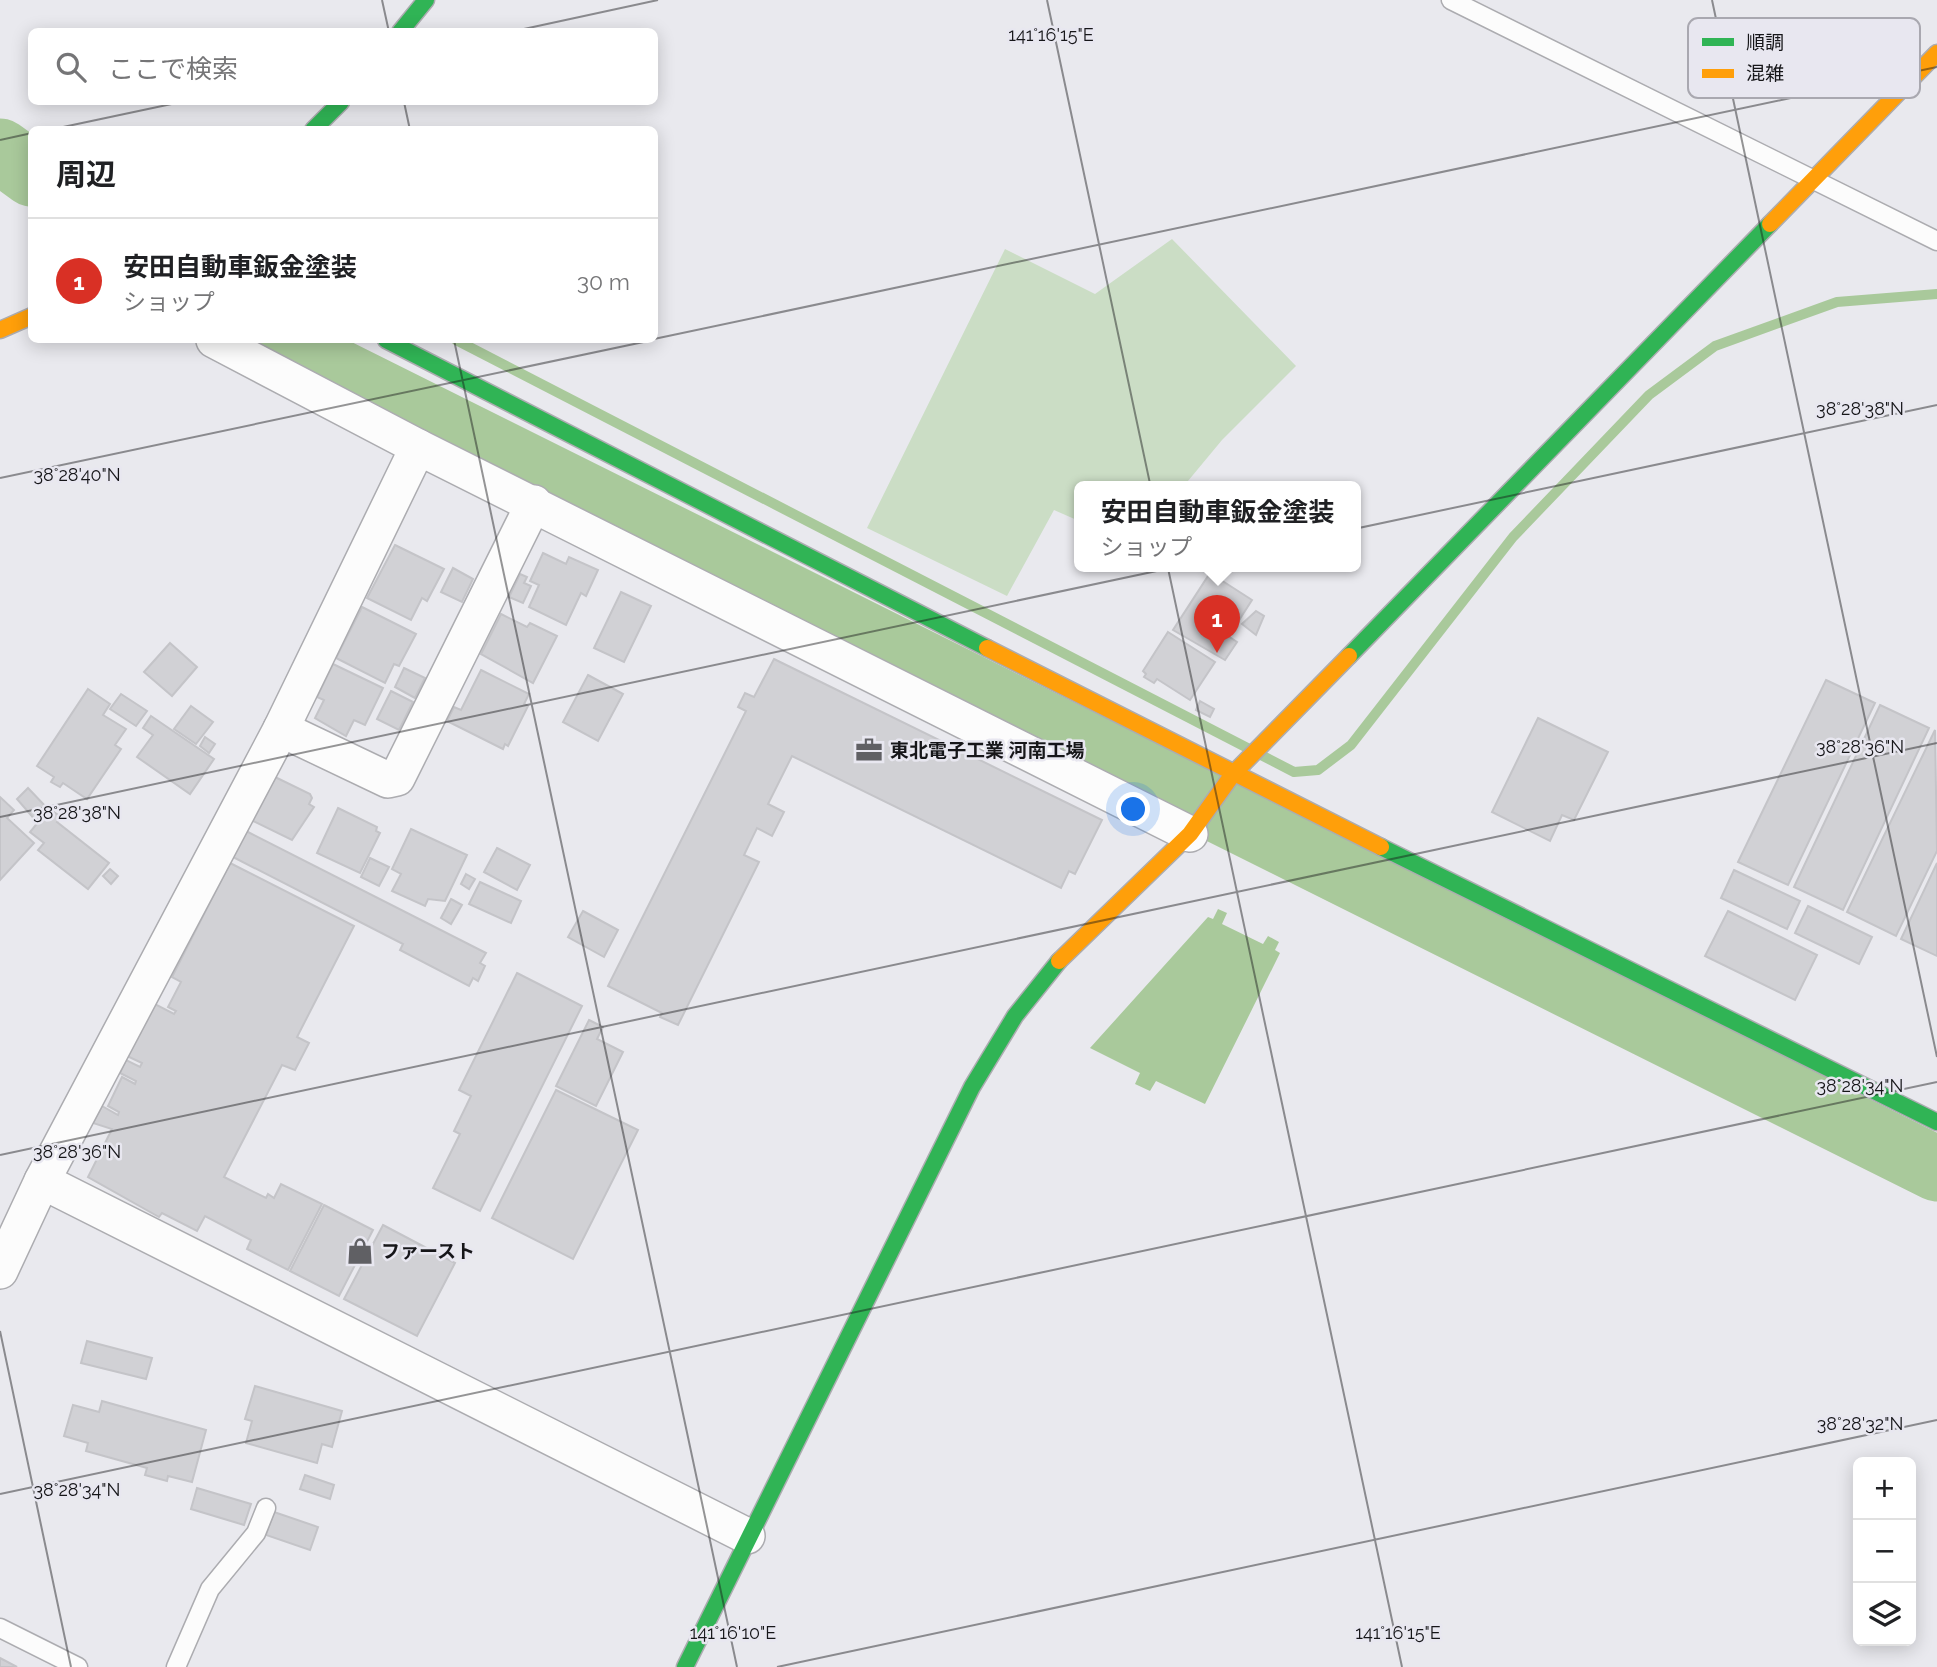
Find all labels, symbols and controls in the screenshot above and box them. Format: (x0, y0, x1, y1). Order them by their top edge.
legend (1688, 18, 1920, 98)
text: 141°16'15"E (1008, 24, 1094, 45)
search box (28, 28, 658, 105)
text: 順調 (1746, 31, 1784, 53)
icon: search (52, 48, 90, 86)
text: ここで検索 (108, 54, 238, 84)
text: 混雑 (1746, 62, 1784, 84)
text: 周辺 (56, 157, 116, 192)
text: 安田自動車鈑金塗装 (123, 252, 357, 282)
text: 1 (73, 268, 85, 295)
text: 30 m (577, 268, 630, 295)
text: ショップ (123, 288, 215, 315)
text: 38°28'38"N (1816, 398, 1904, 419)
text: 38°28'40"N (33, 464, 121, 485)
popup (1074, 481, 1361, 572)
text: 安田自動車鈑金塗装 (1100, 497, 1335, 527)
text: ショップ (1100, 533, 1192, 560)
pin: 1 (1194, 595, 1240, 653)
office icon: 東北電子工業 河南工場 (854, 735, 884, 765)
text: 38°28'36"N (1816, 736, 1904, 757)
place label: 東北電子工業 河南工場 (890, 739, 1085, 761)
your location (1116, 792, 1150, 826)
text: 38°28'38"N (33, 802, 121, 823)
text: 38°28'34"N (1816, 1075, 1904, 1096)
text: 38°28'36"N (33, 1141, 121, 1162)
shop icon: ファースト (345, 1236, 375, 1266)
place label: ファースト (381, 1240, 475, 1262)
text: 38°28'32"N (1817, 1413, 1903, 1434)
map controls (1853, 1457, 1916, 1646)
button: + (1853, 1457, 1916, 1520)
text: 38°28'34"N (33, 1479, 121, 1500)
button: − (1853, 1520, 1916, 1583)
button: layers (1853, 1583, 1916, 1646)
text: 141°16'10"E (690, 1622, 776, 1643)
text: 141°16'15"E (1355, 1622, 1441, 1643)

